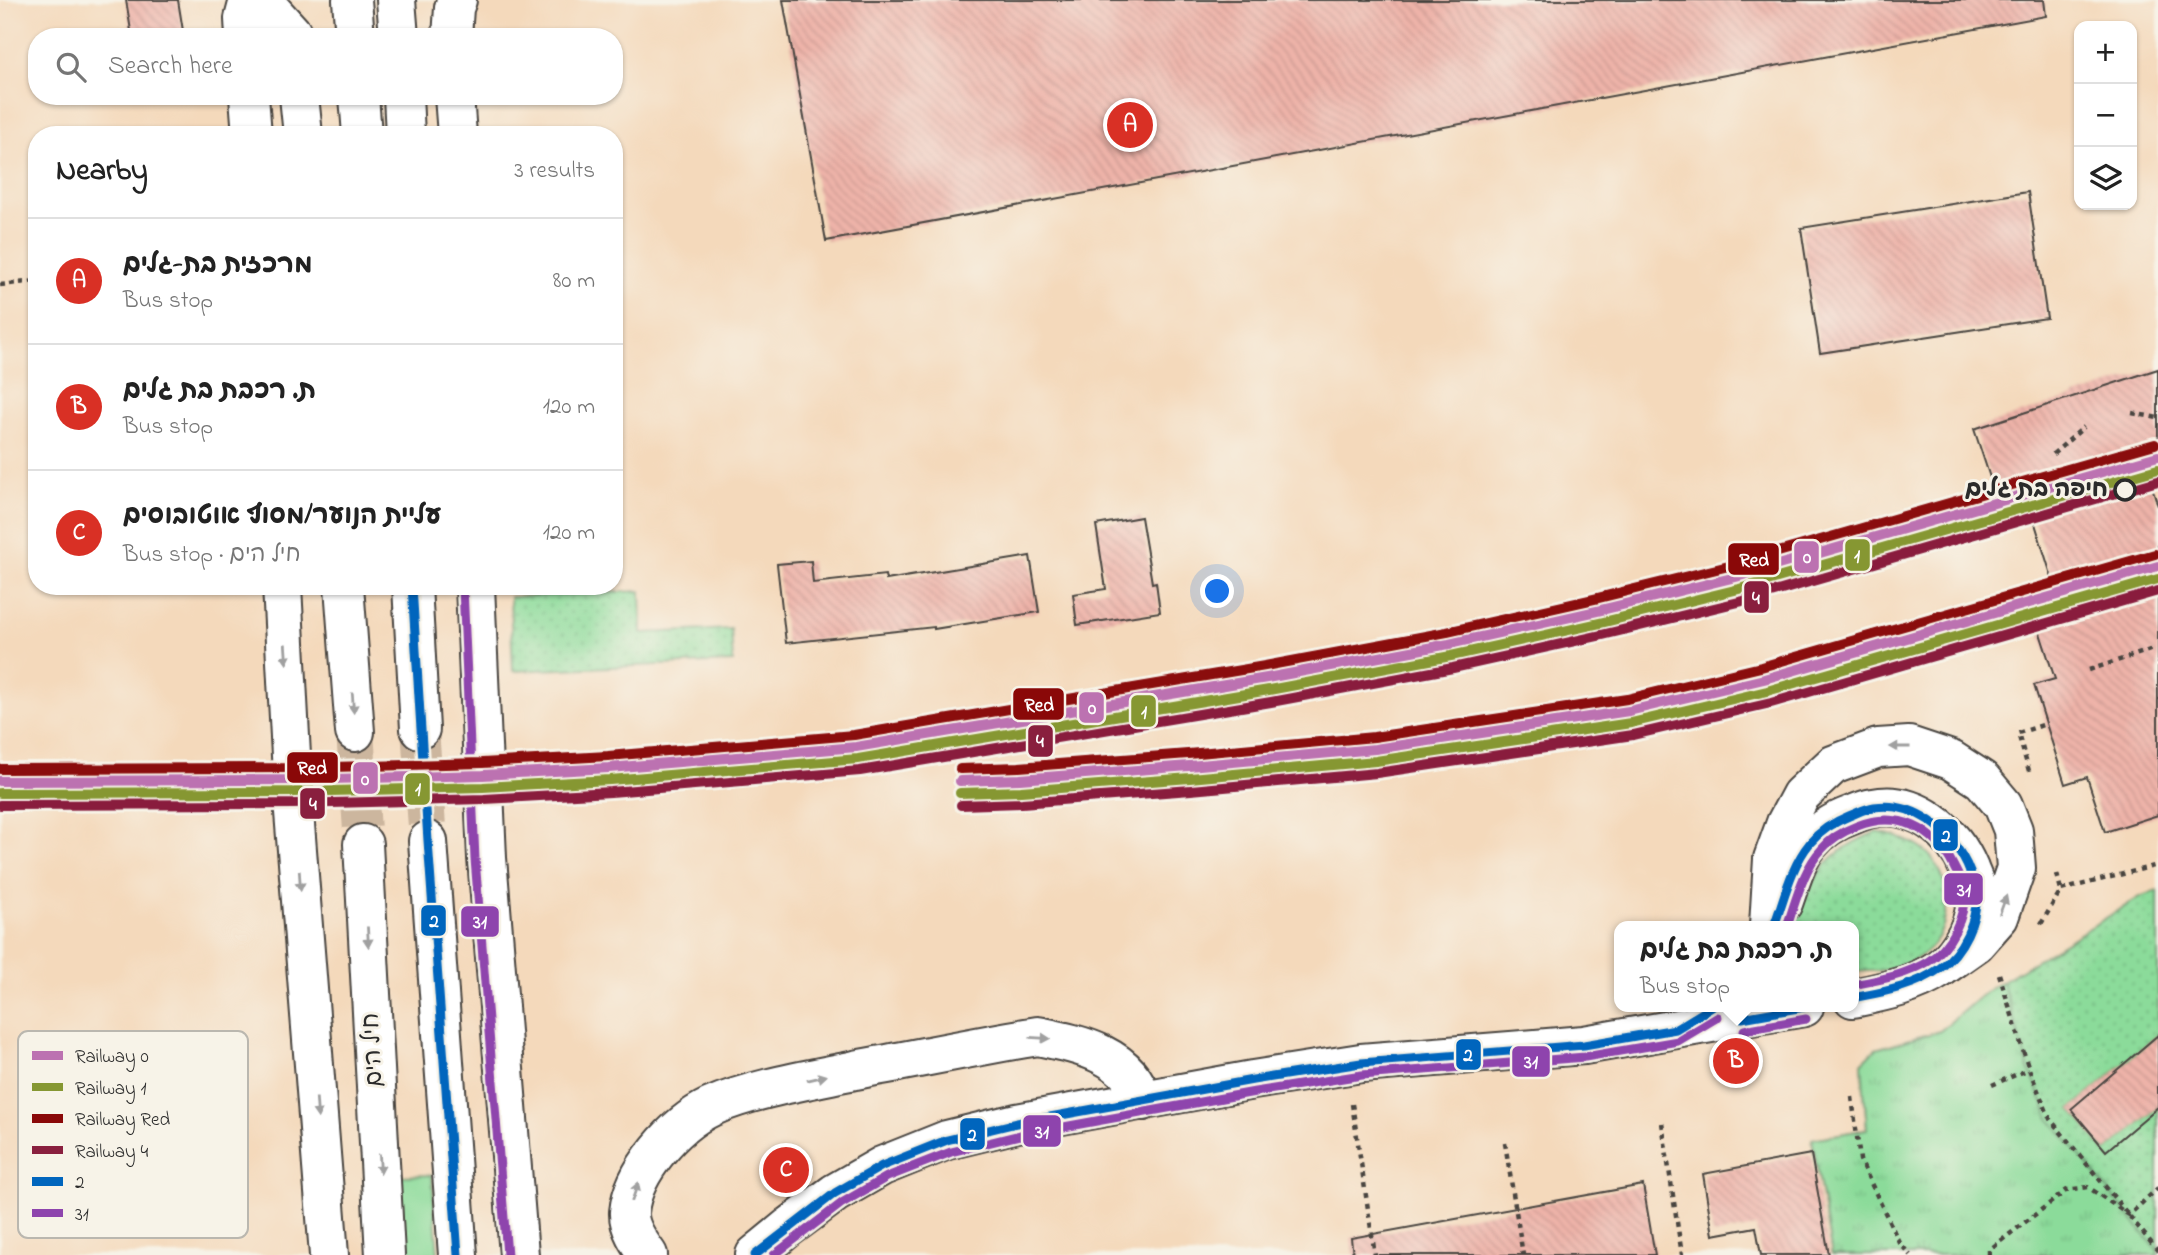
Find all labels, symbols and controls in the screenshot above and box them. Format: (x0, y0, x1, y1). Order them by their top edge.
map controls (2074, 21, 2137, 210)
button: + (2074, 21, 2137, 84)
search box (28, 28, 623, 105)
icon: search (52, 48, 90, 86)
text: Search here (108, 48, 233, 86)
button: − (2074, 84, 2137, 147)
pin: A (1107, 99, 1153, 151)
button: layers (2074, 147, 2137, 210)
text: Nearby (56, 150, 148, 194)
text: 3 results (514, 155, 595, 188)
text: מרכזית בת-גלים (123, 247, 313, 285)
text: A (72, 265, 86, 298)
text: 80 m (553, 265, 595, 298)
text: Bus stop (123, 285, 213, 318)
text: ת. רכבת בת גלים (123, 373, 316, 411)
text: B (71, 391, 87, 424)
text: 120 m (543, 391, 595, 424)
text: Bus stop (123, 411, 213, 444)
place label: חיפה בת גלים (1965, 473, 2108, 508)
marker: חיפה בת גלים (2114, 479, 2136, 501)
text: עליית הנוער/מסוף אוטובוסים (123, 498, 441, 536)
text: C (73, 517, 85, 550)
text: 120 m (543, 517, 595, 550)
line badge: 1 (1844, 538, 1871, 572)
text: Bus stop · חיל הים (123, 539, 301, 572)
line badge: 0 (1793, 540, 1820, 574)
line badge: Red (1727, 542, 1780, 576)
text: 1 (1854, 544, 1860, 571)
text: 0 (1803, 545, 1812, 572)
text: Red (1739, 548, 1769, 575)
your location (1200, 574, 1234, 608)
line badge: 4 (1743, 580, 1770, 614)
text: 4 (1752, 586, 1760, 613)
one-way arrow (281, 644, 292, 666)
line badge: Red (1012, 687, 1065, 721)
line badge: 0 (1078, 691, 1105, 724)
one-way arrow (347, 692, 358, 714)
text: Red (1024, 693, 1054, 720)
line badge: 1 (1130, 694, 1157, 728)
text: 0 (1088, 696, 1097, 723)
text: 1 (1141, 700, 1147, 727)
line badge: 4 (1027, 724, 1054, 758)
text: 4 (1036, 729, 1044, 756)
one-way arrow (1888, 741, 1910, 753)
line badge: Red (286, 751, 339, 784)
text: Red (297, 756, 327, 783)
line badge: 0 (352, 761, 379, 795)
text: 0 (361, 767, 370, 794)
line badge: 1 (404, 772, 431, 806)
text: 1 (415, 777, 421, 804)
line badge: 4 (299, 787, 326, 820)
text: 4 (309, 792, 317, 819)
line badge: 2 (1932, 818, 1959, 852)
text: 2 (1940, 824, 1951, 851)
one-way arrow (295, 871, 306, 893)
line badge: 31 (1943, 872, 1984, 906)
text: 31 (1956, 878, 1971, 905)
one-way arrow (1998, 895, 2009, 916)
line badge: 2 (420, 904, 447, 937)
line badge: 31 (460, 905, 500, 938)
text: 2 (428, 909, 439, 936)
text: 31 (472, 910, 487, 937)
popup (1614, 921, 1859, 1012)
one-way arrow (363, 926, 374, 948)
text: ת. רכבת בת גלים (1640, 933, 1833, 971)
text: Bus stop (1640, 971, 1730, 1004)
street label: חיל הים (355, 1012, 393, 1088)
legend (18, 1031, 248, 1238)
one-way arrow (1029, 1033, 1051, 1044)
pin: B (1713, 1035, 1759, 1087)
line badge: 2 (1455, 1038, 1482, 1071)
text: 2 (1462, 1043, 1473, 1070)
text: Railway 0 (75, 1044, 149, 1072)
line badge: 31 (1511, 1045, 1551, 1078)
text: 31 (1523, 1050, 1538, 1077)
one-way arrow (806, 1073, 828, 1084)
text: Railway 1 (75, 1076, 146, 1104)
one-way arrow (312, 1097, 323, 1119)
text: Railway Red (75, 1107, 170, 1135)
line badge: 31 (1022, 1114, 1062, 1148)
line badge: 2 (959, 1117, 986, 1151)
text: 31 (1034, 1120, 1049, 1147)
text: 2 (966, 1123, 977, 1150)
text: Railway 4 (75, 1139, 148, 1167)
pin: C (763, 1144, 809, 1196)
one-way arrow (375, 1153, 386, 1175)
text: 2 (75, 1170, 84, 1197)
one-way arrow (630, 1182, 641, 1203)
text: 31 (75, 1202, 89, 1229)

